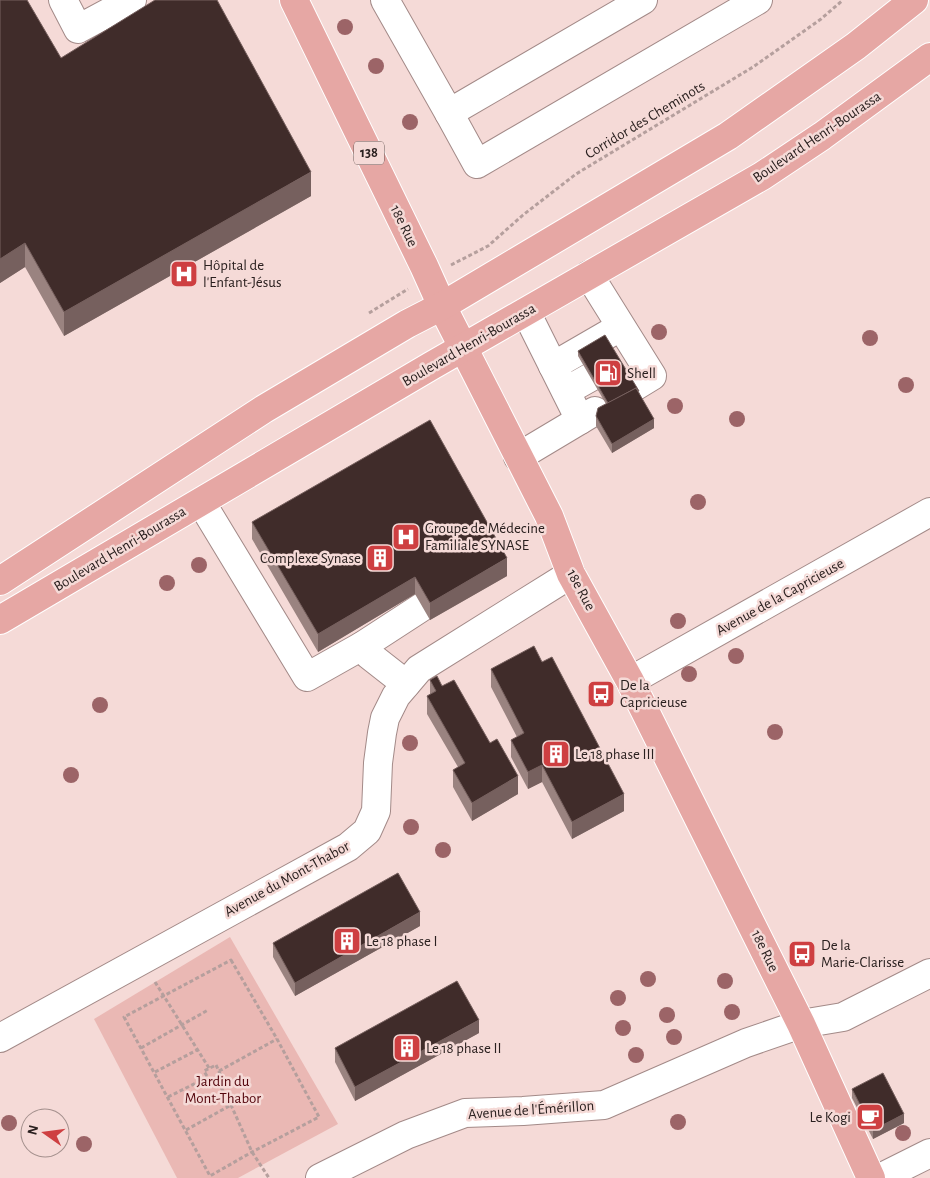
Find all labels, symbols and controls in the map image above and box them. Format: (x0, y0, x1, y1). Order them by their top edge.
street label: Corridor des Cheminots (583, 78, 707, 162)
street label: Boulevard Henri-Bourassa (750, 89, 884, 185)
road number: 138 (354, 142, 384, 164)
street label: 18e Rue (388, 203, 420, 249)
place label: Hôpital de l'Enfant-Jésus (203, 258, 282, 290)
hospital icon: Hôpital de l'Enfant-Jésus (169, 259, 199, 289)
street label: Boulevard Henri-Bourassa (400, 301, 538, 389)
fuel station icon: Shell (593, 358, 623, 388)
place label: Shell (627, 366, 656, 381)
street label: Boulevard Henri-Bourassa (51, 504, 189, 594)
place label: Groupe de Médecine Familiale SYNASE (425, 521, 545, 553)
hospital icon: Groupe de Médecine Familiale SYNASE (391, 522, 421, 552)
building icon: Complexe Synase (365, 543, 395, 573)
place label: Complexe Synase (260, 551, 361, 566)
street label: Avenue de la Capricieuse (714, 556, 847, 638)
street label: 18e Rue (564, 567, 598, 613)
place label: De la Capricieuse (620, 678, 687, 710)
bus stop icon: De la Capricieuse (586, 679, 616, 709)
building icon: Le 18 phase III (541, 739, 571, 769)
place label: Le 18 phase III (575, 747, 655, 762)
street label: Avenue du Mont-Thabor (222, 838, 352, 920)
building icon: Le 18 phase I (332, 926, 362, 956)
street label: 18e Rue (749, 928, 781, 974)
place label: Le 18 phase I (366, 934, 438, 949)
place label: De la Marie-Clarisse (821, 938, 904, 970)
bus stop icon: De la Marie-Clarisse (787, 939, 817, 969)
building icon: Le 18 phase II (392, 1033, 422, 1063)
place label: Le 18 phase II (426, 1041, 502, 1056)
park label: Jardin du Mont-Thabor (185, 1074, 261, 1106)
street label: Avenue de l'Émérillon (467, 1096, 595, 1122)
cafe icon: Le Kogi (855, 1102, 885, 1132)
north arrow (20, 1108, 70, 1158)
place label: Le Kogi (809, 1110, 851, 1125)
text: N (25, 1124, 41, 1137)

